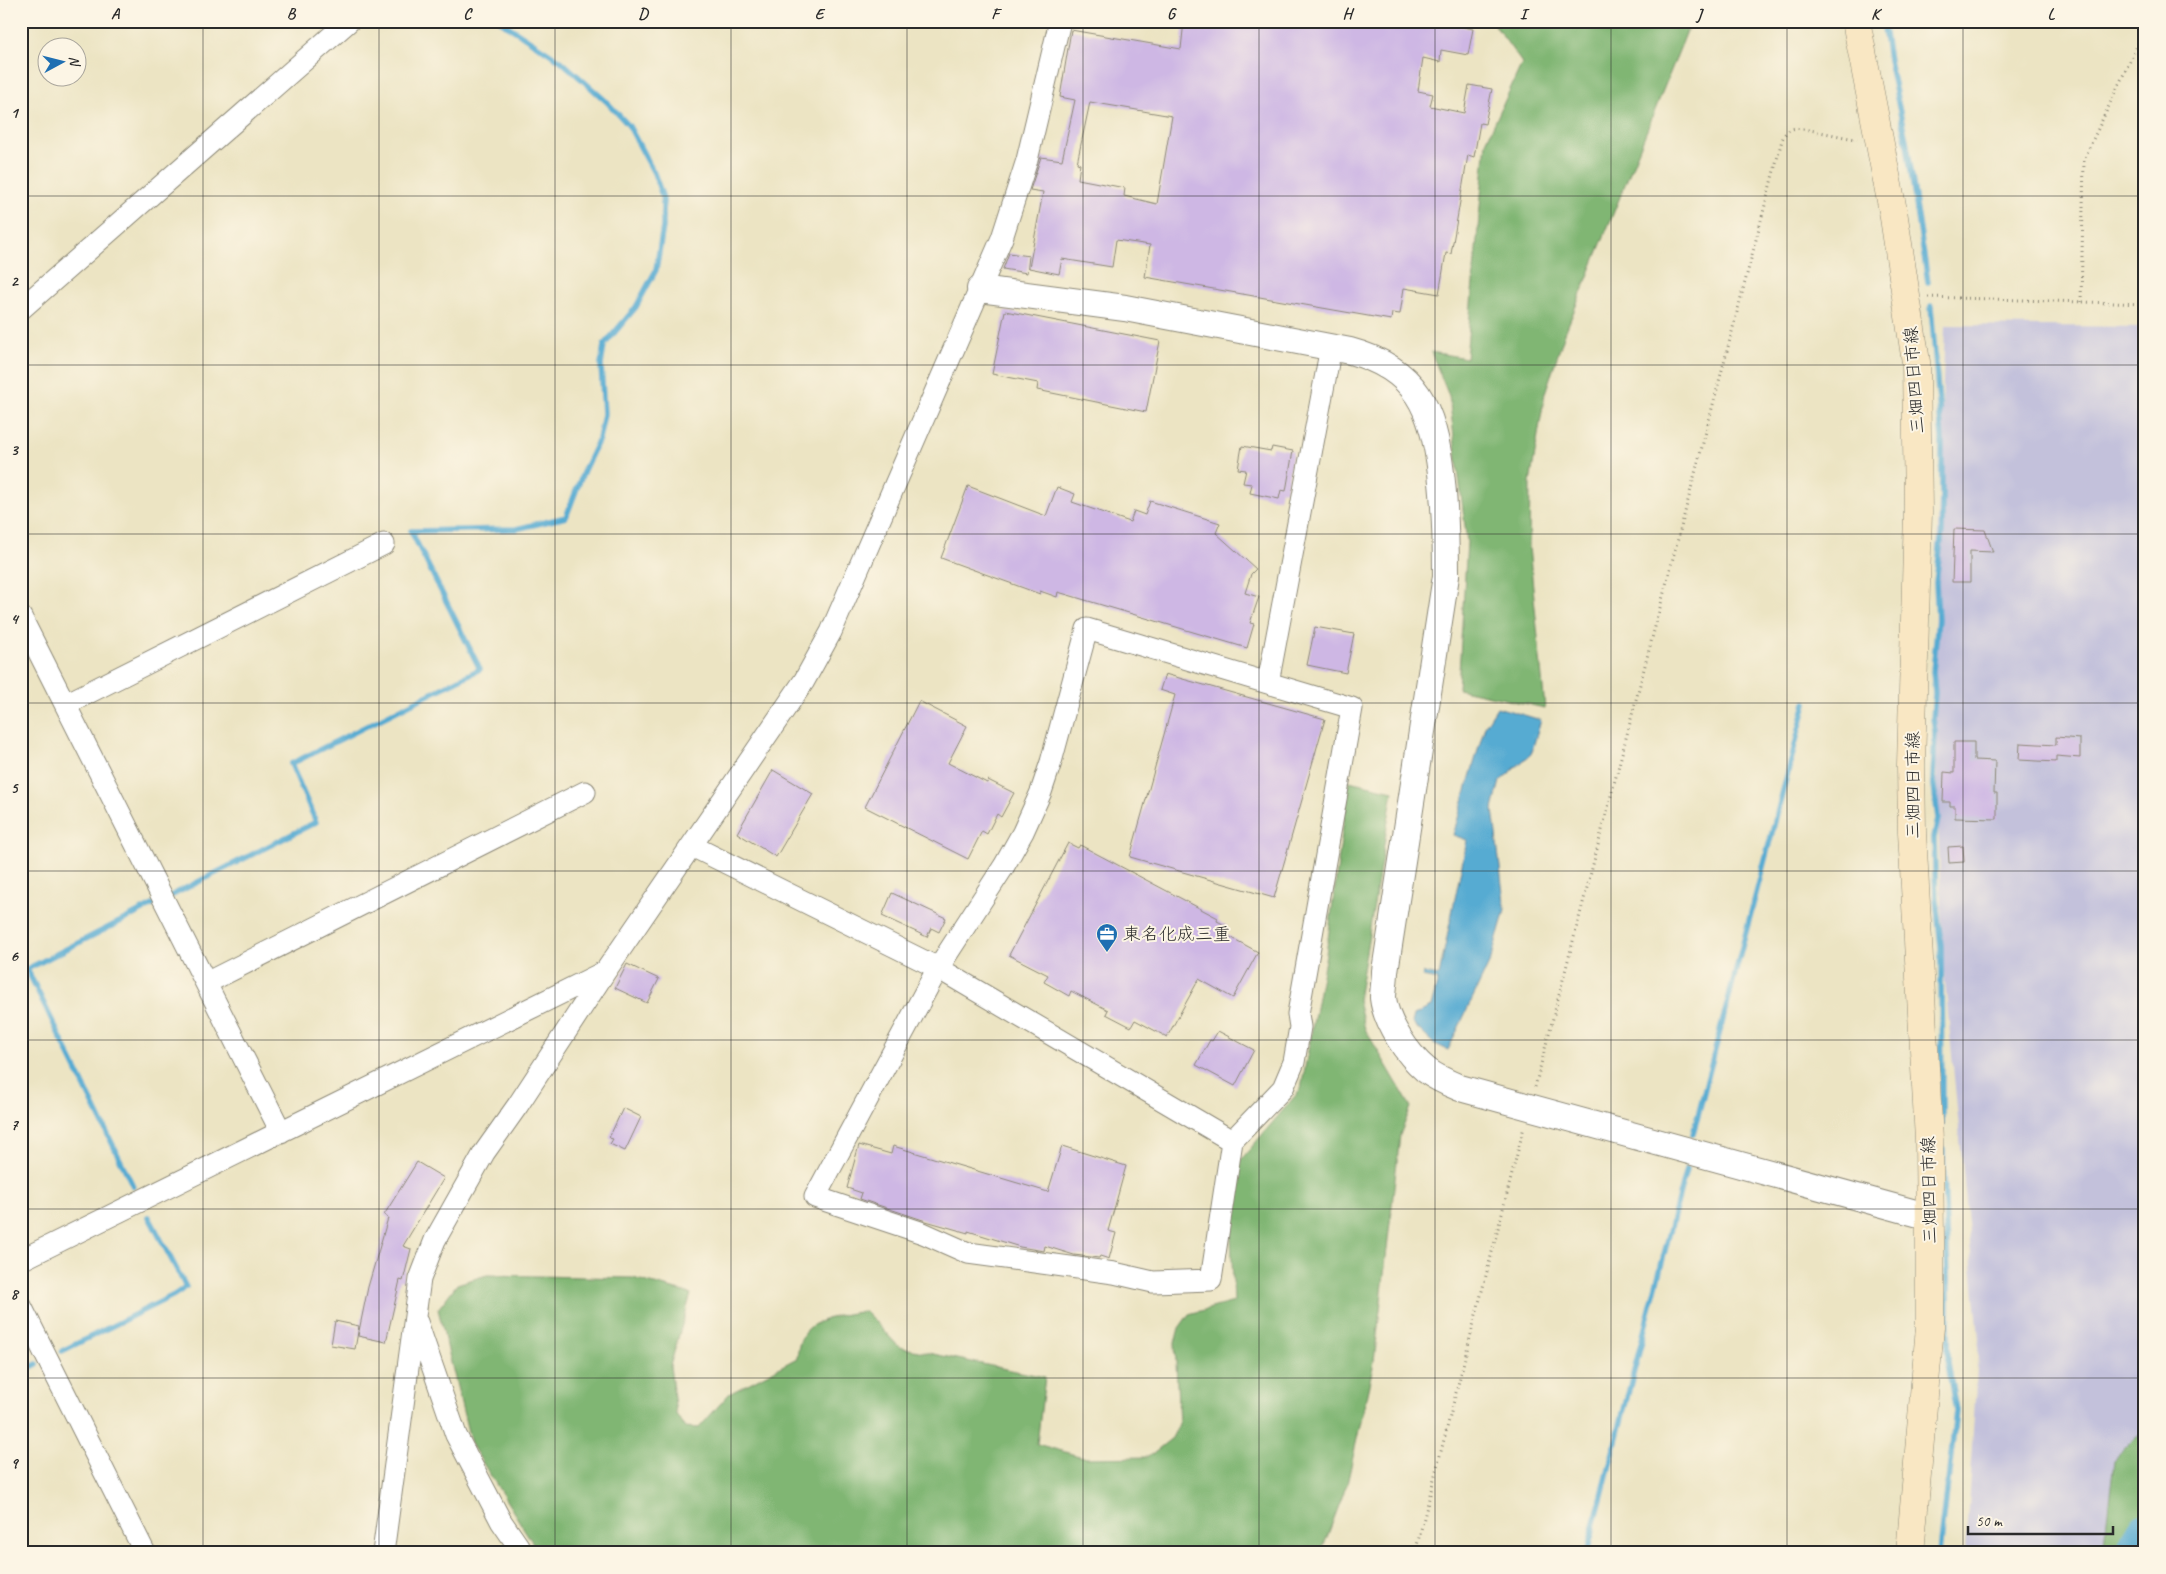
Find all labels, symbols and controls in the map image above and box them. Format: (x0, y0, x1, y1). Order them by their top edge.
text: A (111, 4, 121, 24)
text: B (287, 4, 297, 24)
text: C (463, 4, 473, 24)
text: D (638, 4, 649, 24)
text: E (815, 4, 826, 24)
text: F (991, 4, 1002, 24)
text: G (1167, 4, 1177, 24)
text: H (1342, 4, 1354, 24)
text: I (1520, 4, 1530, 24)
text: J (1695, 4, 1704, 24)
text: K (1871, 4, 1883, 24)
text: L (2048, 4, 2056, 24)
north arrow (38, 38, 88, 88)
text: N (65, 55, 84, 68)
text: 1 (10, 103, 19, 123)
text: 2 (10, 271, 19, 291)
street label: 三畑四日市線 (1899, 325, 1929, 435)
text: 3 (10, 440, 19, 460)
text: 4 (10, 609, 19, 629)
street label: 三畑四日市線 (1902, 731, 1924, 839)
text: 5 (11, 778, 20, 798)
office icon: 東名化成三重 (1095, 922, 1119, 953)
place label: 東名化成三重 (1123, 923, 1231, 945)
text: 6 (10, 946, 19, 966)
text: 7 (10, 1115, 19, 1135)
street label: 三畑四日市線 (1917, 1136, 1941, 1244)
text: 8 (10, 1284, 19, 1304)
text: 9 (10, 1453, 19, 1473)
scale bar (1968, 1504, 2114, 1536)
text: 50 m (1976, 1512, 2003, 1531)

